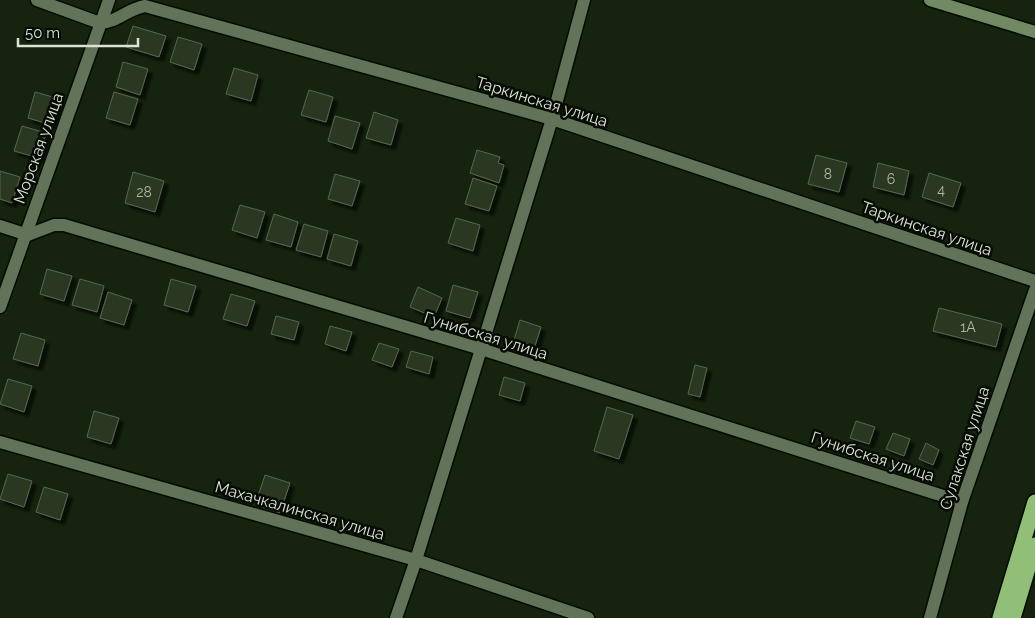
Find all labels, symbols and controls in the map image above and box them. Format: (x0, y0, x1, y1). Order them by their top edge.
scale bar (18, 15, 138, 47)
text: 50 m (25, 24, 60, 42)
street label: Таркинская улица (474, 72, 610, 131)
street label: Морская улица (10, 90, 67, 206)
house number: 8 (824, 166, 832, 182)
house number: 6 (887, 171, 895, 187)
house number: 4 (937, 182, 945, 198)
house number: 28 (136, 184, 152, 200)
street label: Таркинская улица (859, 197, 995, 260)
street label: Гунибская улица (422, 308, 550, 363)
house number: 1А (960, 319, 976, 335)
street label: Сулакская улица (936, 384, 993, 512)
street label: Гунибская улица (809, 428, 937, 485)
street label: Махачкалинская улица (213, 477, 387, 544)

